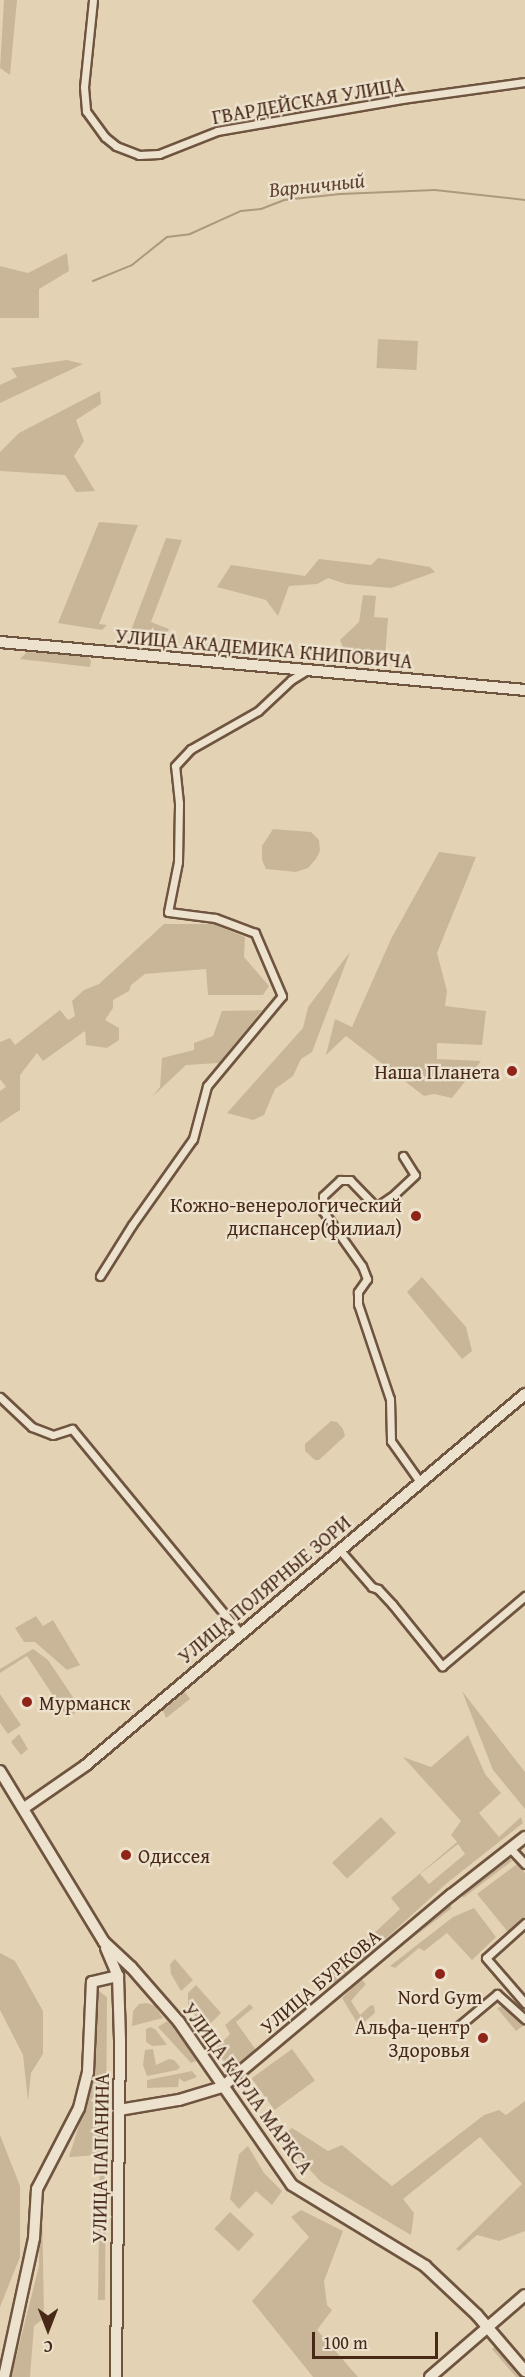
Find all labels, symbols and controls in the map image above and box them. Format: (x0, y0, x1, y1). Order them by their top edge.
street label: ГВАРДЕЙСКАЯ УЛИЦА (210, 71, 406, 129)
water label: Варничный (268, 167, 366, 203)
street label: УЛИЦА АКАДЕМИКА КНИПОВИЧА (114, 623, 414, 673)
place label: Наша Планета (375, 1059, 500, 1083)
marker: Наша Планета (505, 1064, 519, 1078)
place label: Кожно-венерологический диспансер(филиал) (170, 1192, 402, 1239)
marker: Кожно-венерологический диспансер(филиал) (407, 1207, 425, 1225)
street label: УЛИЦА ПОЛЯРНЫЕ ЗОРИ (173, 1510, 355, 1668)
place label: Мурманск (39, 1690, 130, 1714)
marker: Мурманск (20, 1695, 34, 1709)
place label: Одиссея (138, 1843, 210, 1867)
marker: Одиссея (119, 1848, 133, 1862)
street label: УЛИЦА БУРКОВА (255, 1924, 385, 2038)
marker: Nord Gym (433, 1967, 447, 1981)
place label: Nord Gym (398, 1984, 482, 2008)
street label: УЛИЦА КАРЛА МАРКСА (178, 1998, 318, 2178)
place label: Альфа-центр Здоровья (355, 2014, 470, 2061)
marker: Альфа-центр Здоровья (474, 2029, 492, 2047)
street label: УЛИЦА ПАПАНИНА (87, 2073, 113, 2243)
north arrow (18, 2299, 78, 2359)
scale bar (315, 2320, 441, 2358)
text: 100 m (323, 2329, 368, 2356)
text: С (43, 2335, 53, 2359)

